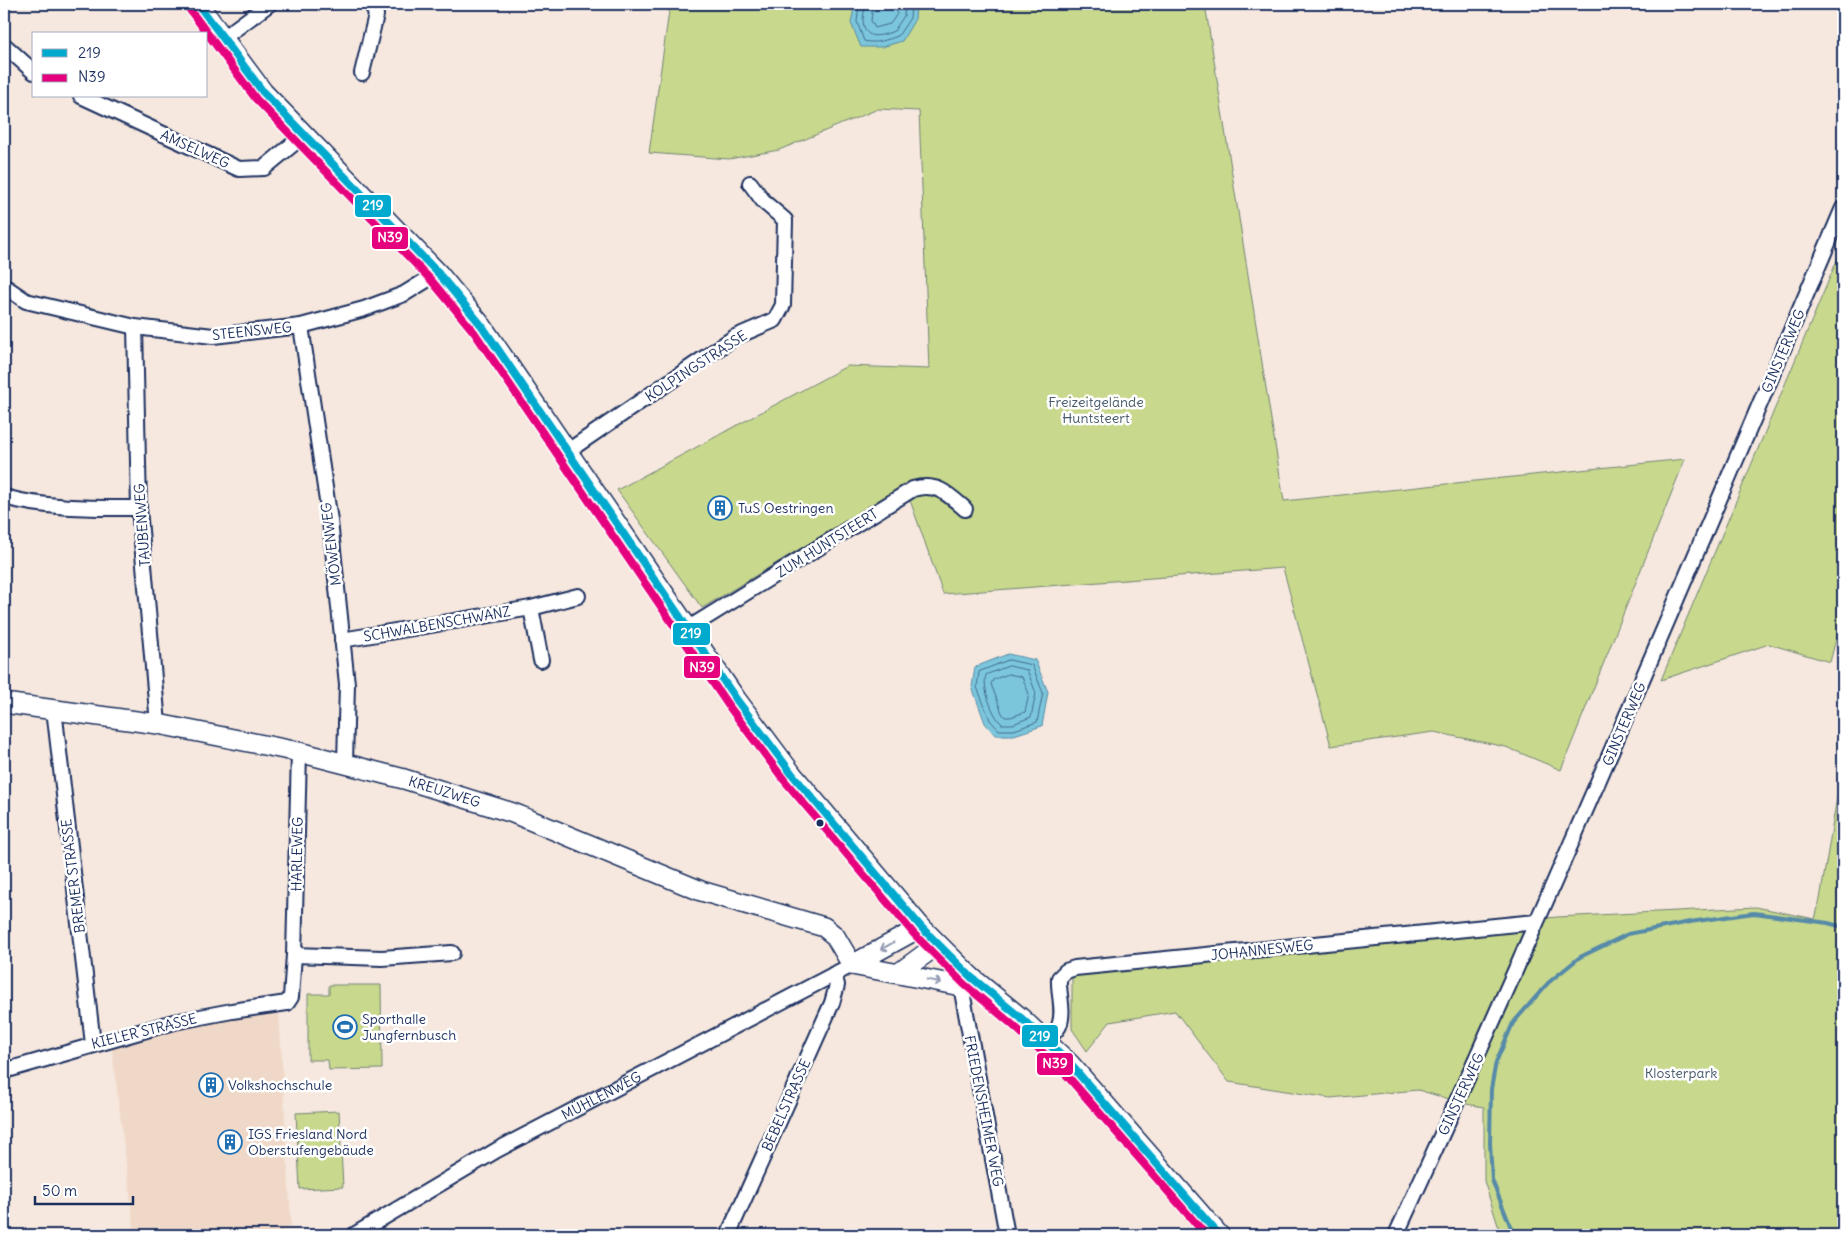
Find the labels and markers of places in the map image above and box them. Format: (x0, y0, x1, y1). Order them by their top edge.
building icon: TuS Oestringen (707, 495, 733, 521)
place label: TuS Oestringen (738, 499, 834, 517)
unlabelled marker (815, 818, 825, 828)
place label: Sporthalle Jungfernbusch (362, 1010, 456, 1044)
sports icon: Sporthalle Jungfernbusch (332, 1014, 358, 1040)
building icon: Volkshochschule (198, 1072, 224, 1098)
place label: Volkshochschule (228, 1076, 332, 1094)
place label: IGS Friesland Nord Oberstufengebäude (248, 1125, 374, 1159)
building icon: IGS Friesland Nord Oberstufengebäude (217, 1129, 243, 1155)

